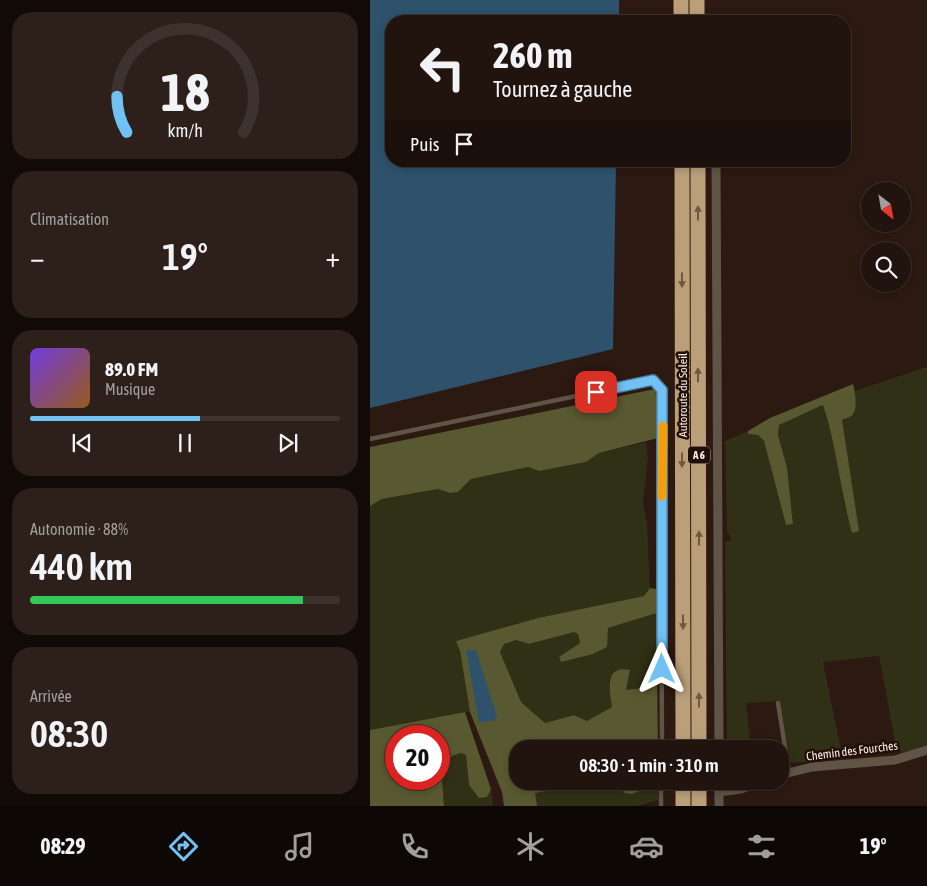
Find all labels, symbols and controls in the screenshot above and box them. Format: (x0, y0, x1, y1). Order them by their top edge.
icon: left (410, 35, 475, 100)
text: 260 m (493, 35, 572, 75)
text: 18 (161, 62, 209, 122)
text: Tournez à gauche (493, 76, 632, 102)
text: km/h (167, 120, 203, 141)
icon: arrive (450, 130, 478, 158)
text: Puis (410, 133, 440, 155)
north arrow (861, 182, 911, 232)
map controls (861, 182, 911, 292)
one-way arrow (694, 204, 702, 220)
text: Climatisation (30, 210, 109, 228)
text: 19° (162, 235, 208, 278)
text: − (30, 241, 45, 273)
text: + (325, 241, 340, 273)
button: search (861, 242, 911, 292)
one-way arrow (678, 272, 686, 288)
street label: Autoroute du Soleil (676, 352, 690, 437)
text: 89.0 FM (105, 358, 158, 380)
one-way arrow (694, 367, 702, 383)
pin (575, 371, 617, 413)
icon: arrive (582, 378, 610, 406)
text: Musique (105, 380, 155, 398)
icon: previous (68, 429, 96, 457)
icon: pause (171, 429, 199, 457)
icon: next (274, 429, 302, 457)
road number: A 6 (688, 446, 710, 464)
one-way arrow (678, 452, 686, 468)
text: Autonomie · 88% (30, 520, 128, 538)
one-way arrow (695, 529, 703, 545)
text: 440 km (30, 545, 133, 588)
one-way arrow (679, 615, 687, 631)
position arrow (635, 642, 687, 694)
text: Arrivée (30, 687, 72, 705)
one-way arrow (695, 692, 703, 708)
text: 08:30 (30, 712, 108, 755)
speed limit sign: 20 (385, 725, 450, 790)
street label: Chemin des Fourches (805, 738, 899, 764)
text: 08:30 · 1 min · 310 m (579, 754, 719, 776)
icon: directions (166, 829, 201, 864)
icon: music (282, 829, 317, 864)
icon: phone (397, 829, 432, 864)
icon: climate (513, 829, 548, 864)
icon: car (629, 829, 664, 864)
icon: filters (744, 829, 779, 864)
text: 08:29 (40, 833, 86, 859)
text: 19° (860, 833, 887, 859)

